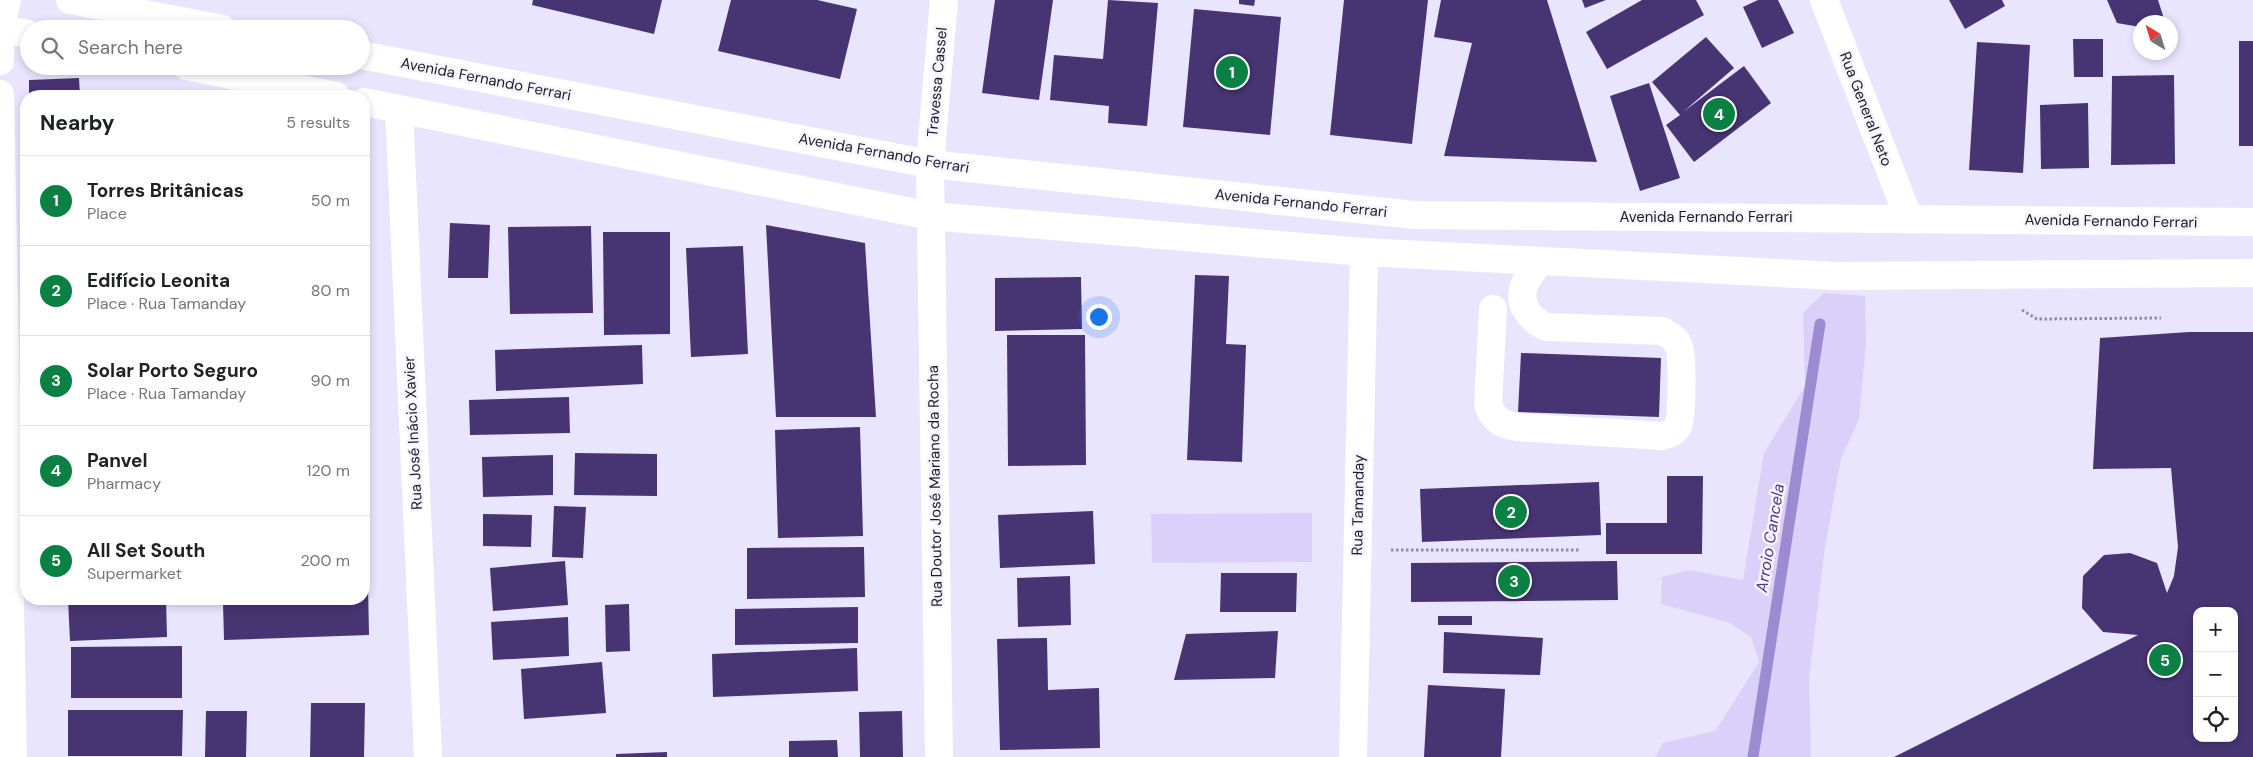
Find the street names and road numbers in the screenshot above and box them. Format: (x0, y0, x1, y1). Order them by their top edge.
street label: Travessa Cassel (922, 26, 952, 138)
street label: Rua General Neto (1835, 49, 1897, 169)
street label: Avenida Fernando Ferrari (399, 53, 573, 105)
street label: Avenida Fernando Ferrari (797, 128, 971, 178)
street label: Avenida Fernando Ferrari (1214, 184, 1388, 222)
street label: Avenida Fernando Ferrari (1619, 207, 1793, 227)
street label: Avenida Fernando Ferrari (2024, 209, 2198, 233)
street label: Rua José Inácio Xavier (399, 355, 427, 510)
street label: Rua Doutor José Mariano da Rocha (923, 365, 947, 607)
street label: Rua Tamanday (1347, 454, 1369, 556)

